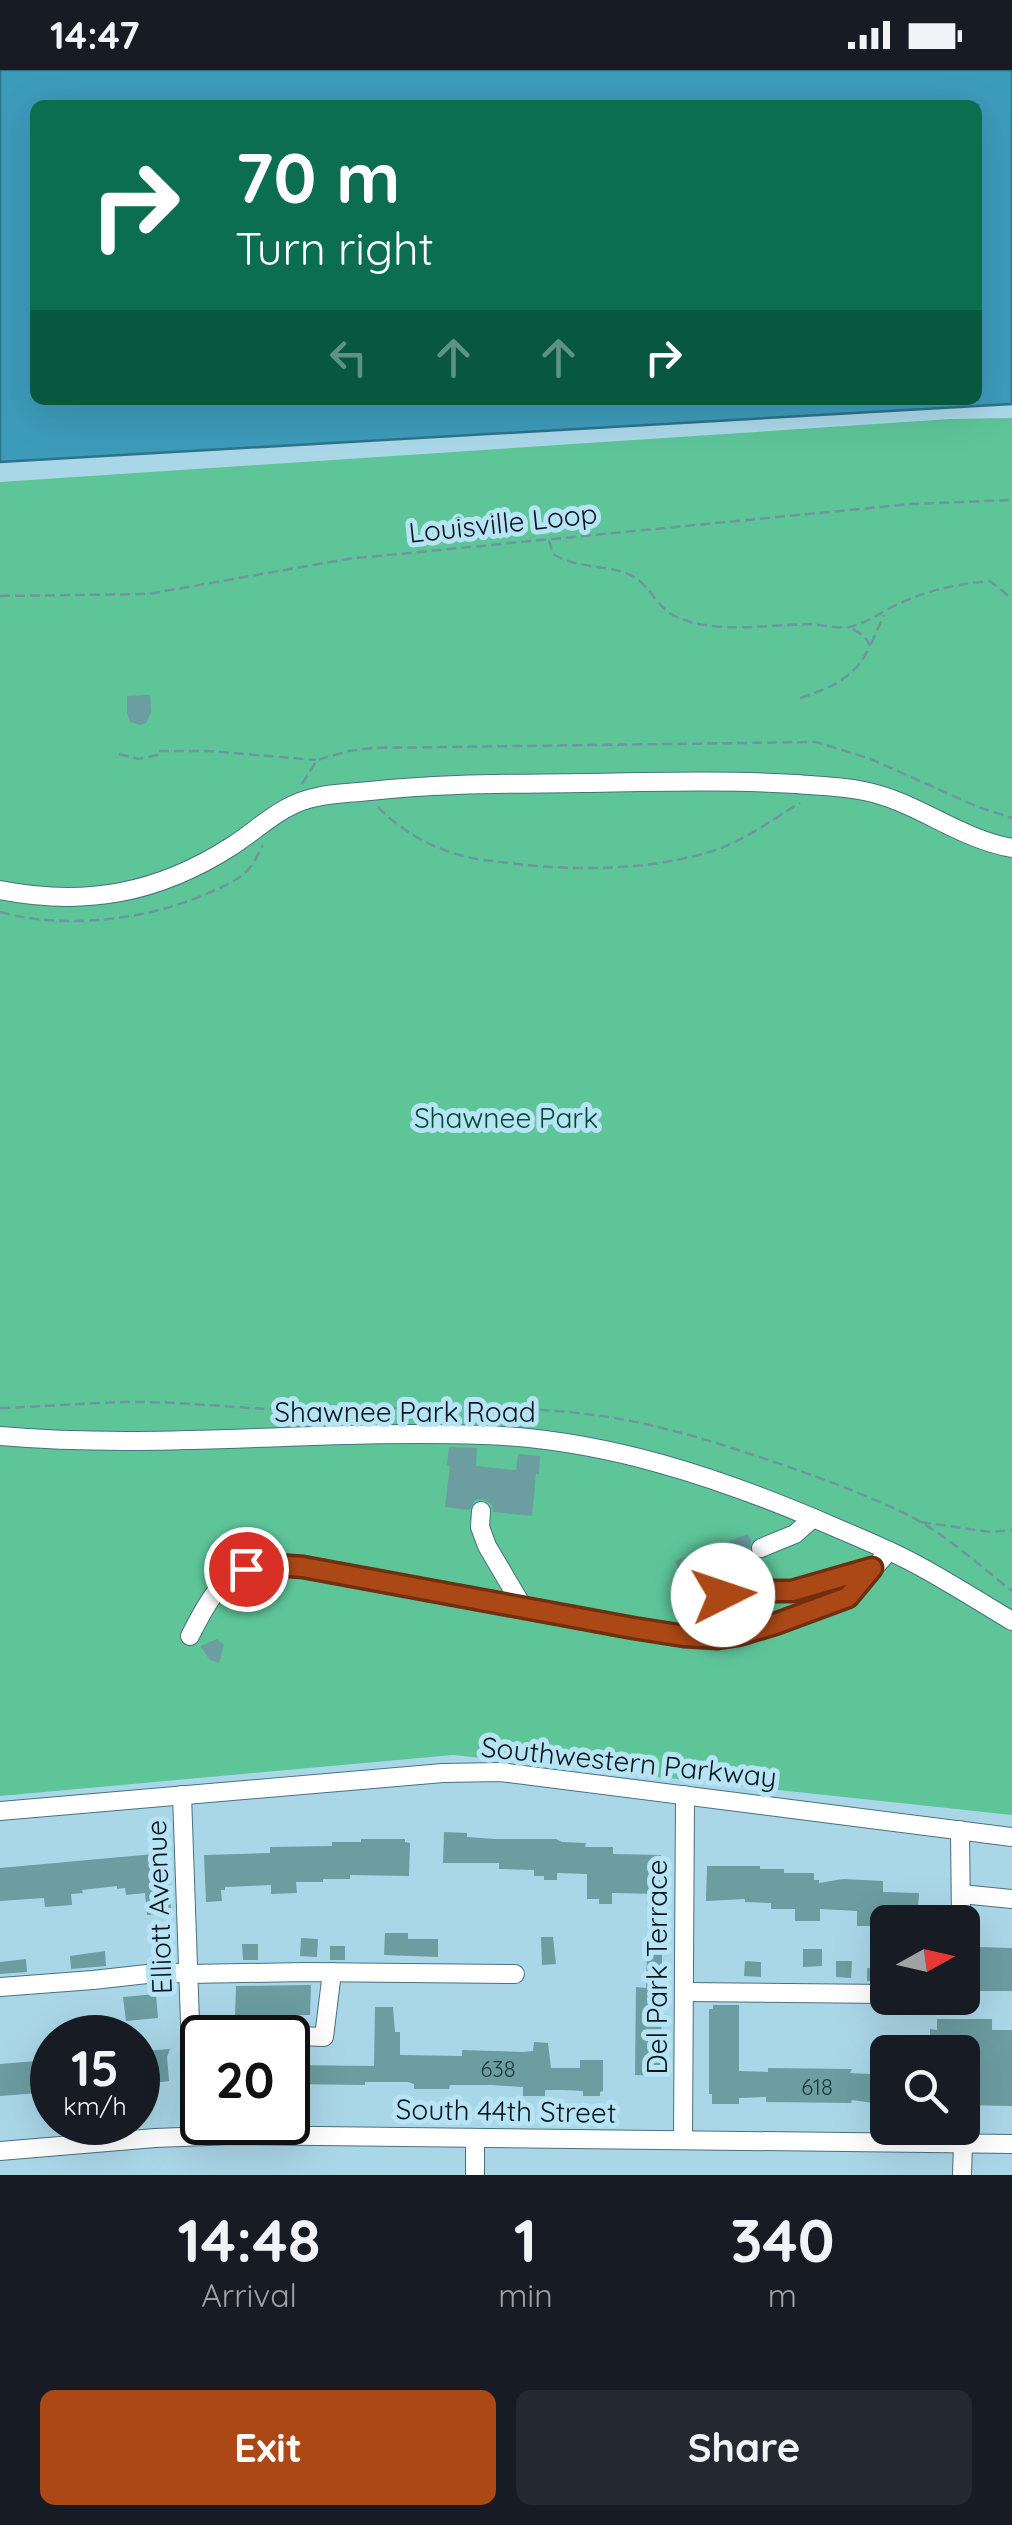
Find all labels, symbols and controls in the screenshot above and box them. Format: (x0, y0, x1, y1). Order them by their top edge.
text: 14:47 (50, 11, 140, 59)
text: 70 m (235, 133, 401, 221)
icon: right (70, 140, 200, 270)
text: Turn right (235, 220, 434, 276)
icon: left (321, 330, 376, 385)
icon: ahead (426, 330, 481, 385)
icon: ahead (531, 330, 586, 385)
icon: right (636, 330, 691, 385)
street label: Louisville Loop (407, 495, 599, 550)
park label: Shawnee Park (414, 1100, 598, 1135)
street label: Shawnee Park Road (274, 1394, 536, 1429)
pin (204, 1527, 289, 1612)
icon: arrive (219, 1542, 274, 1597)
position arrow (671, 1543, 775, 1647)
street label: Southwestern Parkway (479, 1729, 779, 1794)
street label: Elliott Avenue (138, 1819, 179, 1995)
street label: Del Park Terrace (639, 1859, 674, 2075)
north arrow (870, 1905, 980, 2015)
map controls (870, 1905, 980, 2145)
speed limit sign: 20 (180, 2015, 310, 2145)
button: search (870, 2035, 980, 2145)
text: 15 (71, 2036, 119, 2099)
house number: 638 (480, 2055, 516, 2083)
house number: 618 (801, 2073, 833, 2101)
text: km/h (63, 2090, 127, 2121)
street label: South 44th Street (395, 2091, 617, 2130)
text: 14:48 (177, 2202, 321, 2277)
text: 1 (514, 2202, 537, 2277)
text: 340 (730, 2202, 835, 2277)
text: Arrival (201, 2275, 297, 2315)
text: min (498, 2275, 553, 2315)
text: m (768, 2275, 797, 2315)
button: Exit (40, 2390, 496, 2505)
button: Share (516, 2390, 972, 2505)

